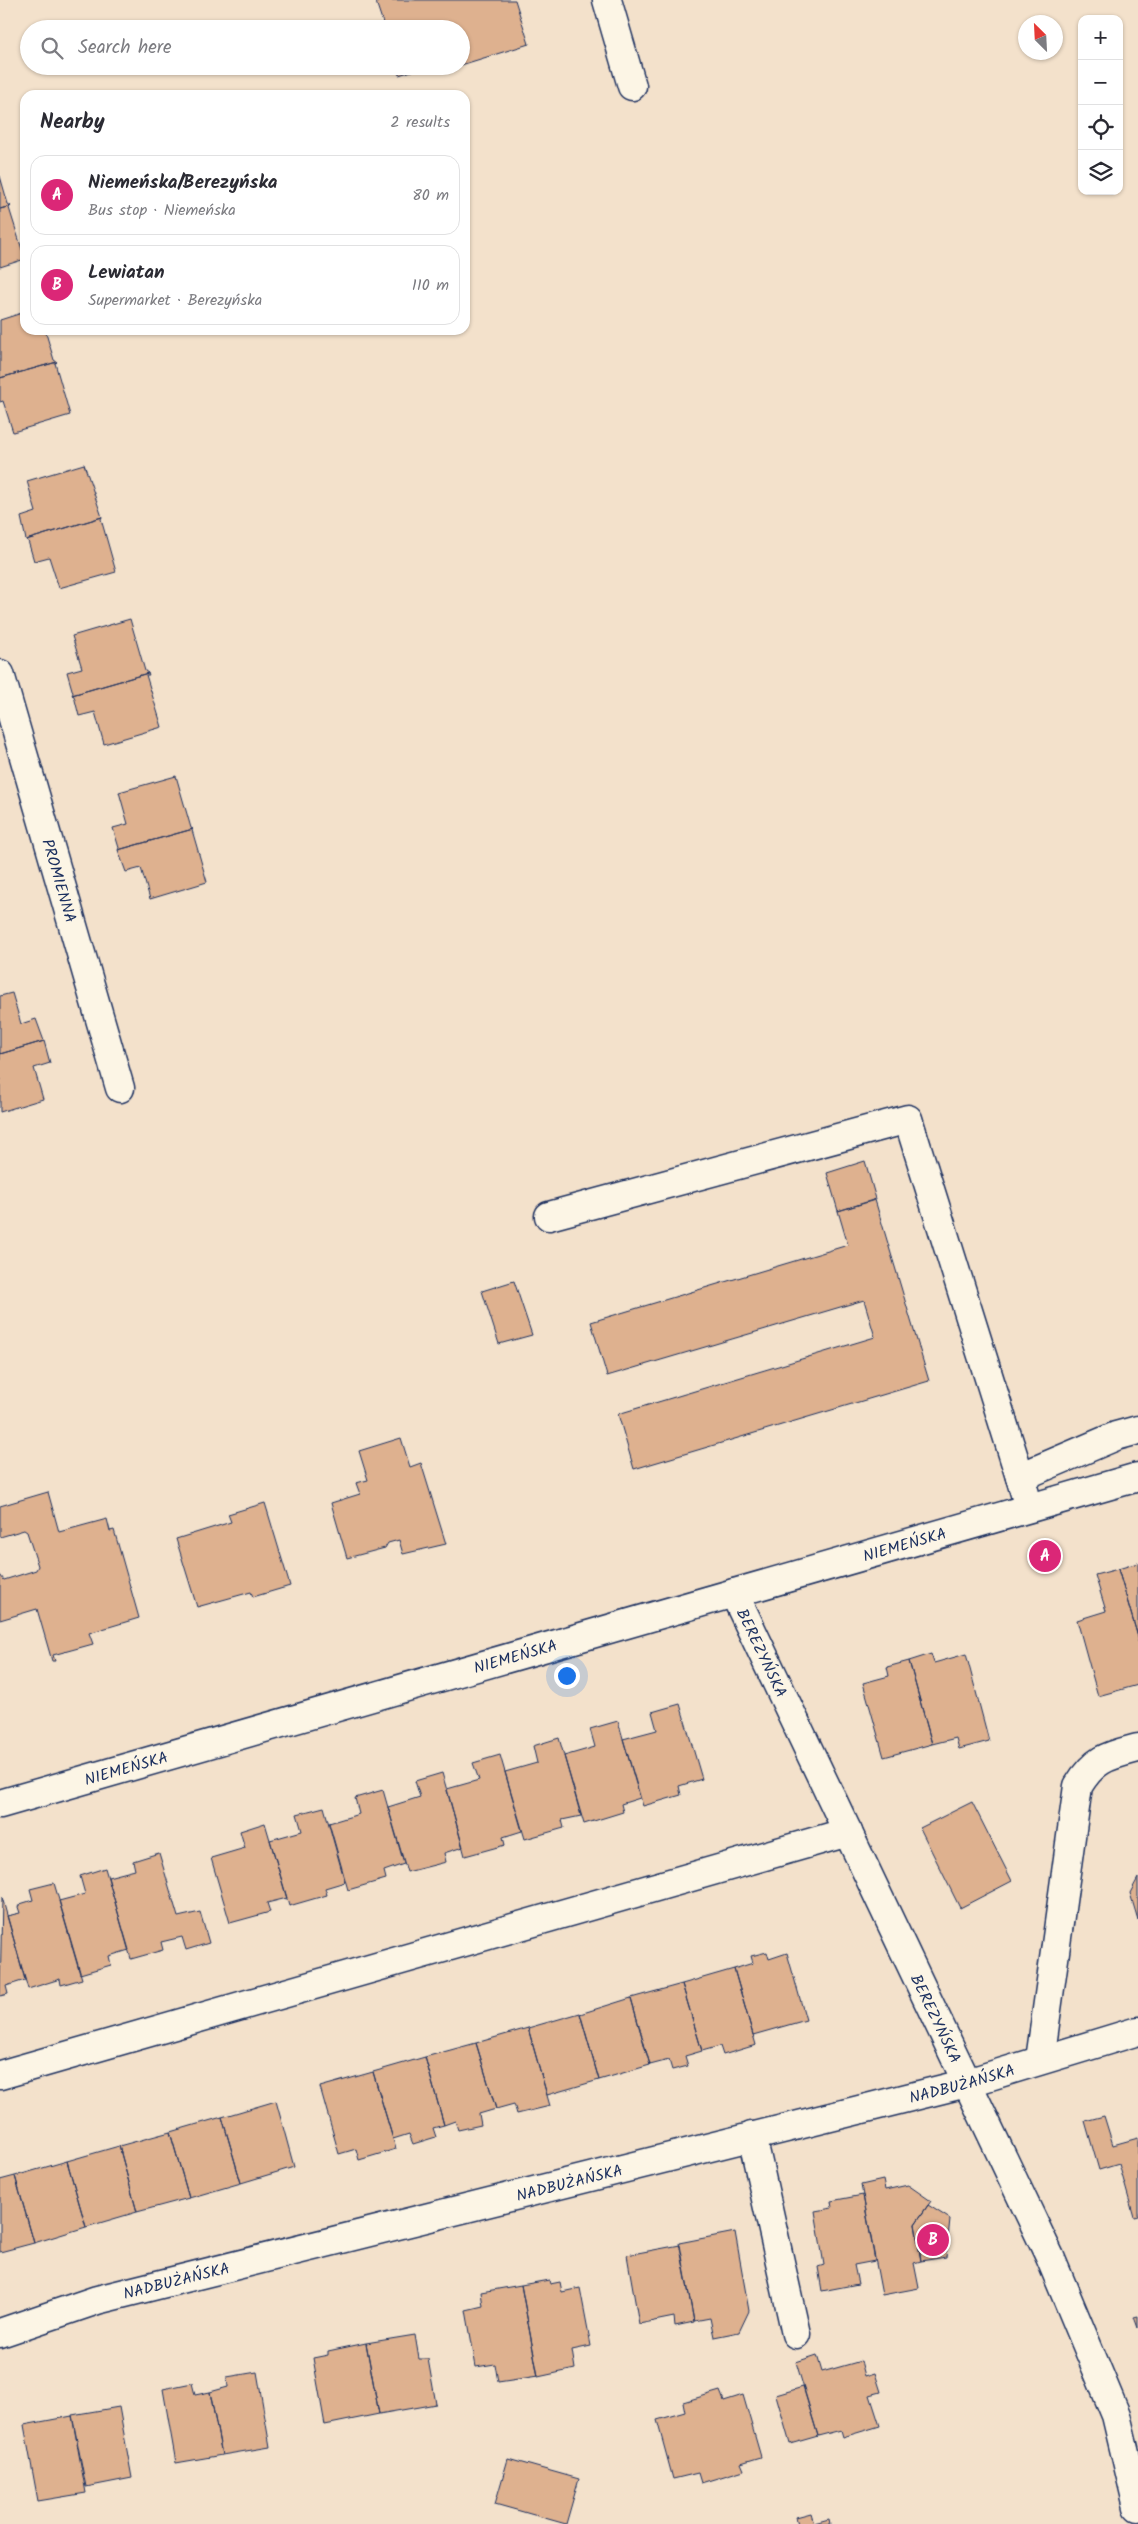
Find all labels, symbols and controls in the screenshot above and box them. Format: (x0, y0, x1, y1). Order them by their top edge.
north arrow (1018, 15, 1063, 60)
map controls (1078, 15, 1123, 195)
button: + (1078, 15, 1123, 60)
search box (20, 20, 470, 75)
text: Search here (78, 33, 172, 63)
icon: search (38, 34, 66, 62)
button: − (1078, 60, 1123, 105)
button: locate (1078, 105, 1123, 150)
text: Nearby (40, 106, 105, 139)
text: 2 results (390, 110, 450, 135)
button: layers (1078, 150, 1123, 195)
text: Niemeńska/Berezyńska (88, 168, 278, 198)
text: A (52, 183, 62, 208)
text: 80 m (412, 183, 449, 208)
text: Bus stop · Niemeńska (88, 198, 236, 223)
text: Lewiatan (88, 258, 165, 288)
text: B (52, 273, 62, 298)
text: 110 m (412, 273, 449, 298)
text: Supermarket · Berezyńska (88, 288, 262, 313)
street label: PROMIENNA (34, 836, 83, 926)
street label: NIEMEŃSKA (860, 1522, 950, 1569)
pin: A (1029, 1537, 1061, 1575)
street label: BEREZYŃSKA (729, 1605, 793, 1702)
street label: NIEMEŃSKA (471, 1633, 560, 1681)
your location (554, 1663, 580, 1689)
street label: NIEMEŃSKA (82, 1745, 171, 1793)
street label: BEREZYŃSKA (903, 1970, 967, 2068)
street label: NADBUŻAŃSKA (907, 2058, 1019, 2111)
street label: NADBUŻAŃSKA (514, 2158, 626, 2209)
pin: B (917, 2221, 949, 2259)
street label: NADBUŻAŃSKA (121, 2256, 233, 2307)

